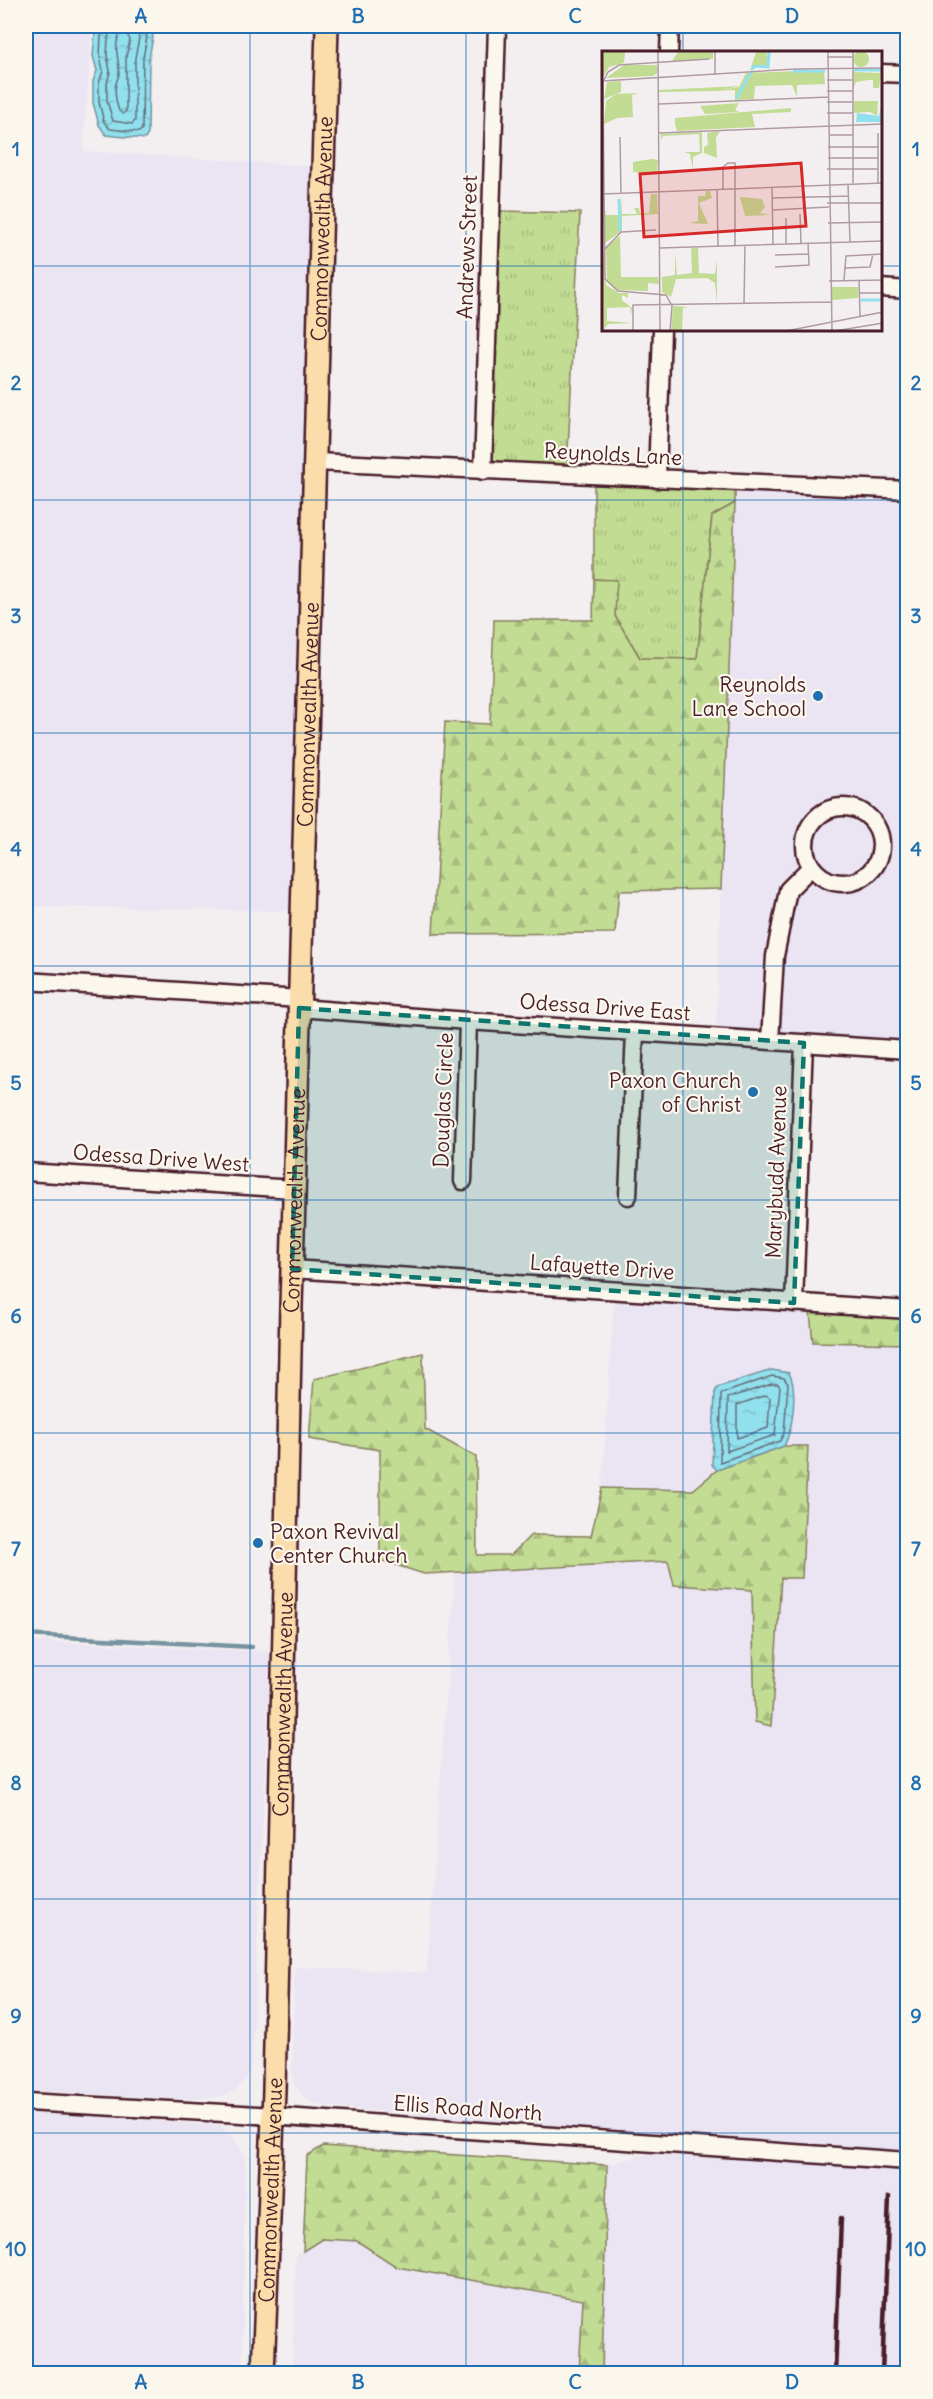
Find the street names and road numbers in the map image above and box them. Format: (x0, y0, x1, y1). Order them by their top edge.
street label: Commonwealth Avenue (305, 116, 338, 342)
street label: Andrews Street (451, 174, 483, 320)
street label: Reynolds Lane (543, 437, 683, 471)
street label: Commonwealth Avenue (291, 602, 324, 828)
street label: Odessa Drive East (519, 988, 691, 1026)
street label: Douglas Circle (427, 1032, 459, 1168)
street label: Marybudd Avenue (759, 1085, 793, 1259)
street label: Commonwealth Avenue (277, 1087, 311, 1313)
street label: Odessa Drive West (72, 1138, 250, 1178)
street label: Lafayette Drive (529, 1248, 675, 1286)
street label: Commonwealth Avenue (266, 1591, 298, 1817)
street label: Commonwealth Avenue (252, 2077, 288, 2303)
street label: Ellis Road North (393, 2089, 543, 2127)

